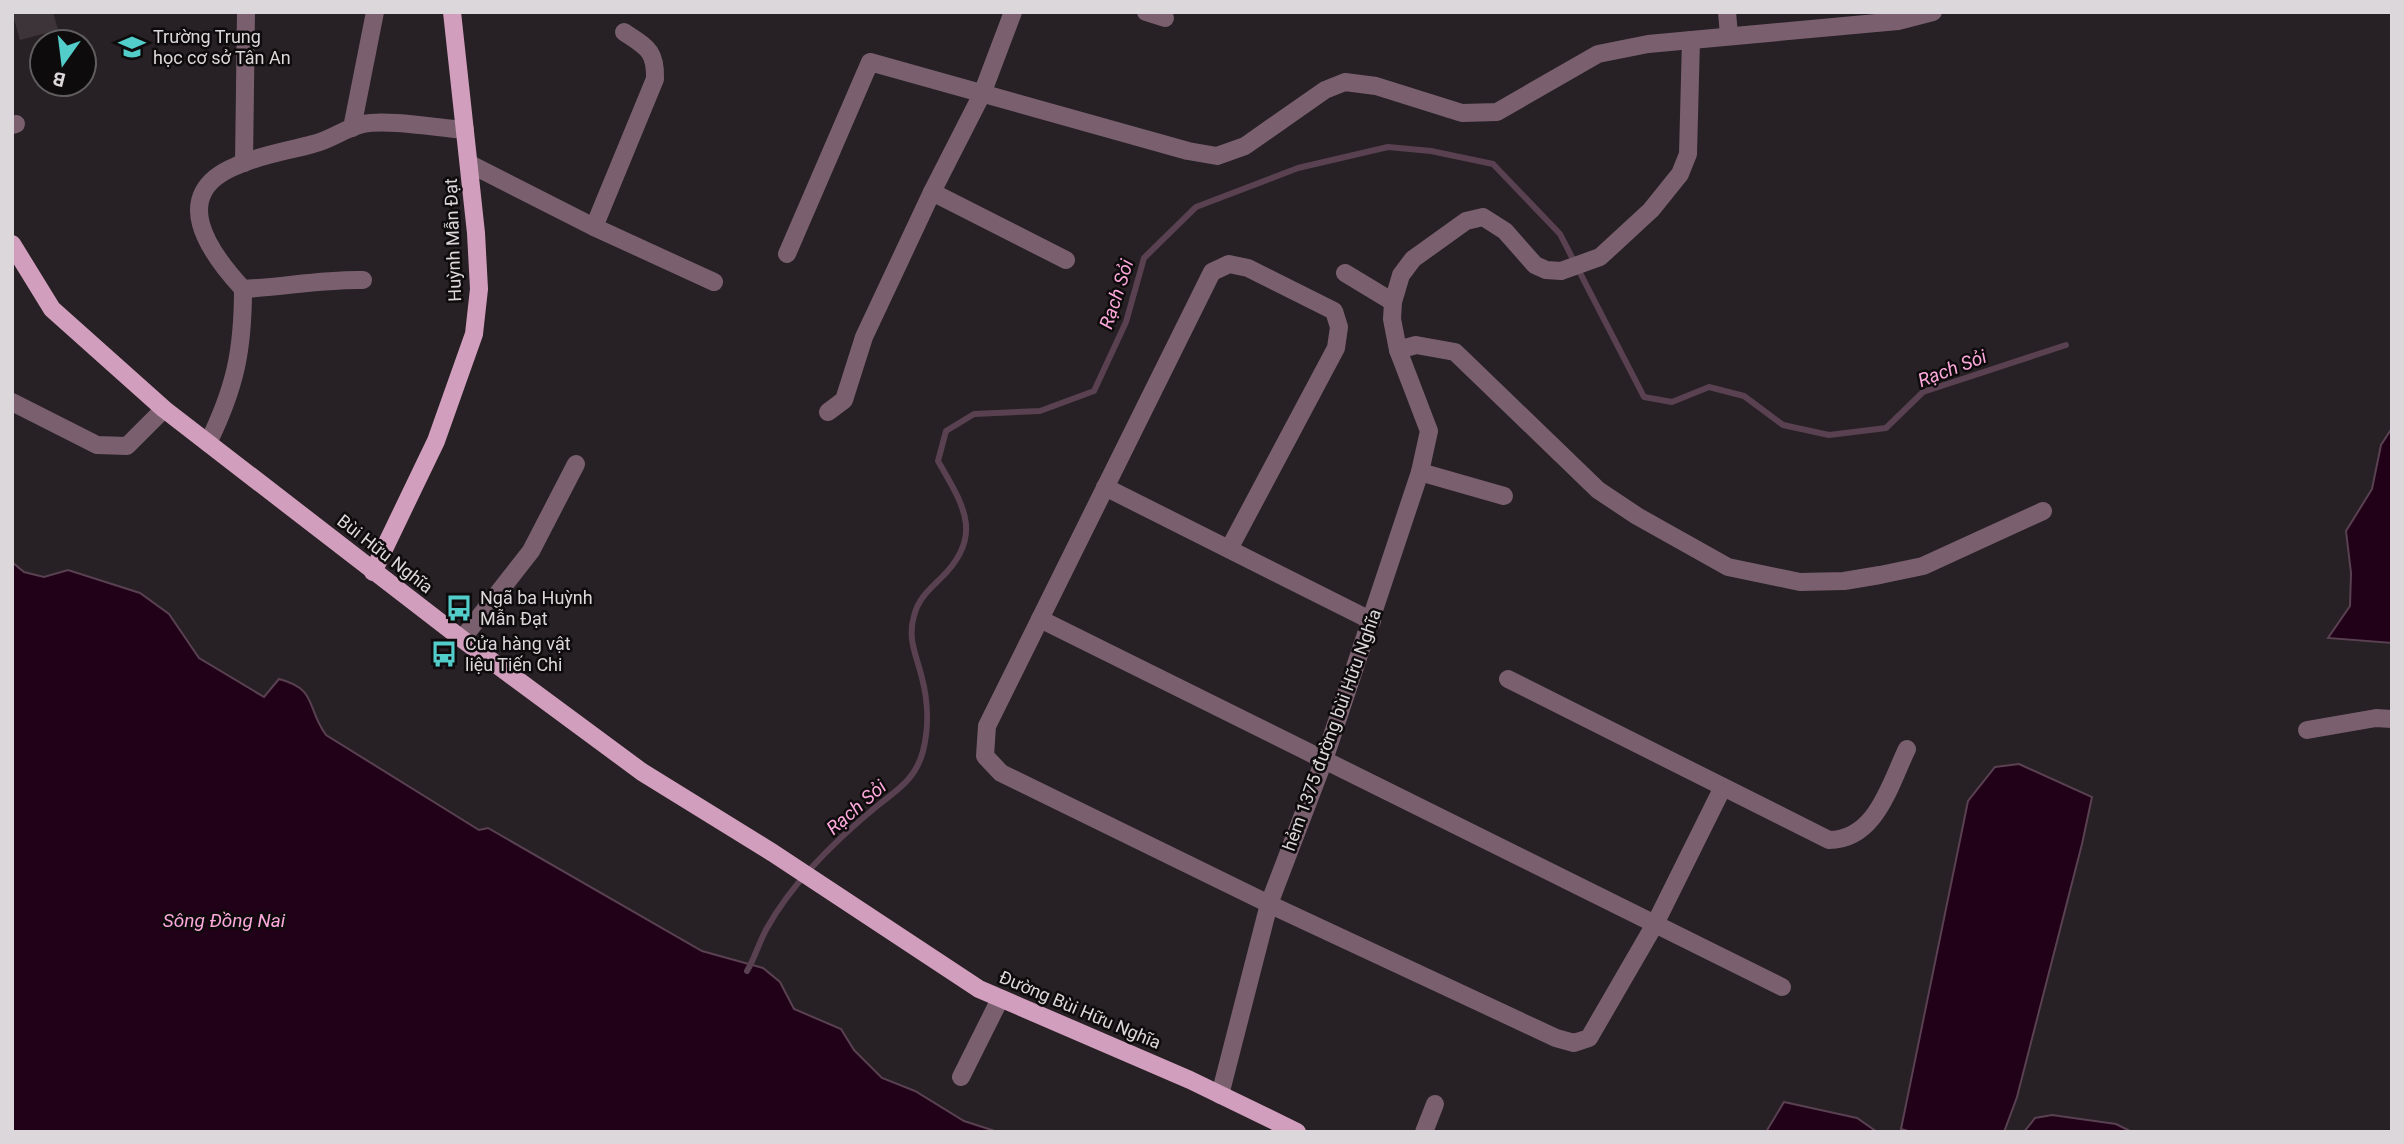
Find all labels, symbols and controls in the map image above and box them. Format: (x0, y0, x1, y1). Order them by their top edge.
place label: Trường Trung học cơ sở Tân An (153, 26, 291, 68)
north arrow (28, 28, 98, 98)
school or university icon: Trường Trung học cơ sở Tân An (117, 32, 147, 62)
text: B (50, 66, 68, 92)
street label: Huỳnh Mẫn Đạt (440, 178, 465, 302)
water label: Rạch Sỏi (1094, 256, 1139, 332)
water label: Rạch Sỏi (1915, 345, 1990, 392)
street label: Bùi Hữu Nghĩa (333, 510, 437, 597)
place label: Ngã ba Huỳnh Mẫn Đạt (480, 587, 593, 629)
bus stop icon: Ngã ba Huỳnh Mẫn Đạt (444, 593, 474, 623)
street label: hẻm 1375 đường bùi Hữu Nghĩa (1278, 606, 1385, 854)
place label: Cửa hàng vật liệu Tiến Chi (465, 633, 571, 675)
bus stop icon: Cửa hàng vật liệu Tiến Chi (429, 639, 459, 669)
water label: Rạch Sỏi (822, 775, 891, 840)
water label: Sông Đồng Nai (163, 909, 286, 932)
street label: Đường Bùi Hữu Nghĩa (996, 966, 1164, 1053)

